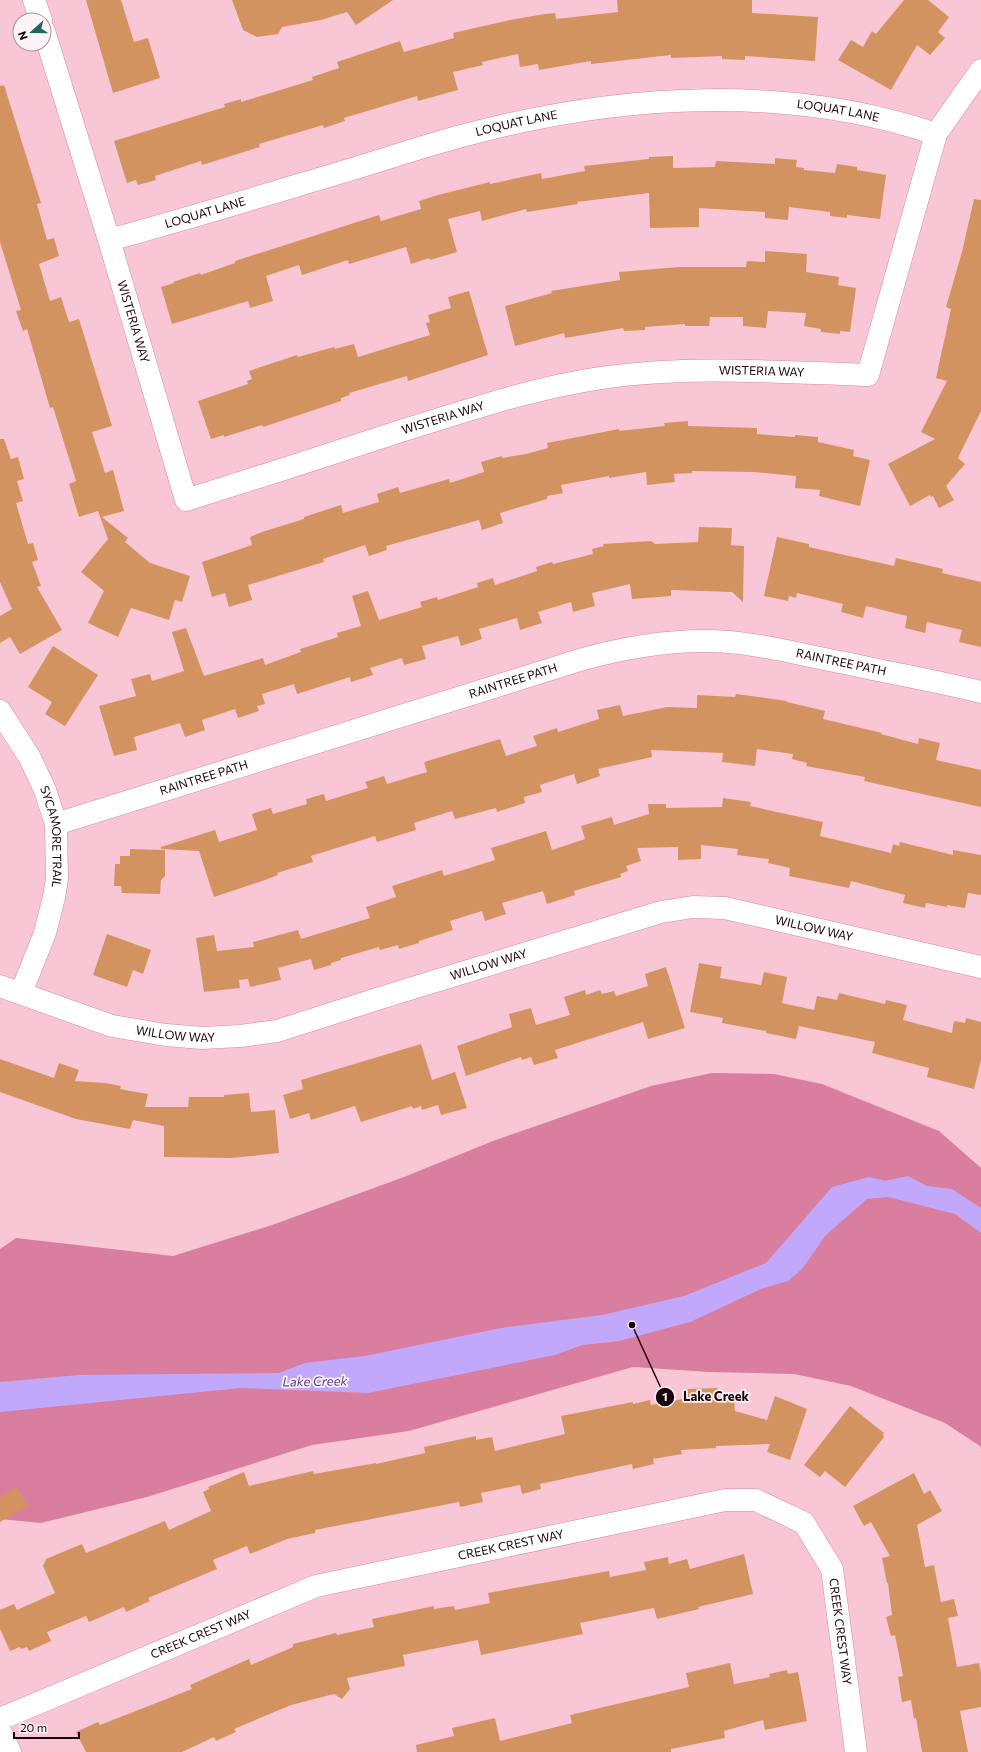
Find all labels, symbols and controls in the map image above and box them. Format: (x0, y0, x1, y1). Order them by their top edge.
north arrow (12, 12, 52, 52)
text: N (15, 30, 30, 42)
street label: LOQUAT LANE (796, 96, 881, 124)
street label: LOQUAT LANE (474, 107, 558, 138)
street label: LOQUAT LANE (163, 193, 247, 230)
street label: WISTERIA WAY (115, 278, 153, 365)
street label: WISTERIA WAY (719, 362, 805, 379)
street label: WISTERIA WAY (400, 398, 486, 436)
street label: RAINTREE PATH (795, 645, 888, 678)
street label: RAINTREE PATH (467, 660, 559, 700)
street label: RAINTREE PATH (158, 756, 250, 797)
street label: SYCAMORE TRAIL (38, 783, 65, 889)
street label: WILLOW WAY (774, 912, 855, 943)
street label: WILLOW WAY (448, 945, 529, 982)
street label: WILLOW WAY (135, 1022, 216, 1044)
water label: Lake Creek (282, 1372, 349, 1390)
callout: Lake Creek (655, 1384, 757, 1409)
text: Lake Creek (683, 1388, 750, 1404)
text: 1 (662, 1389, 668, 1403)
street label: CREEK CREST WAY (457, 1526, 565, 1562)
street label: CREEK CREST WAY (827, 1577, 855, 1686)
street label: CREEK CREST WAY (148, 1606, 253, 1661)
scale bar (14, 1714, 79, 1740)
text: 20 m (20, 1720, 47, 1734)

